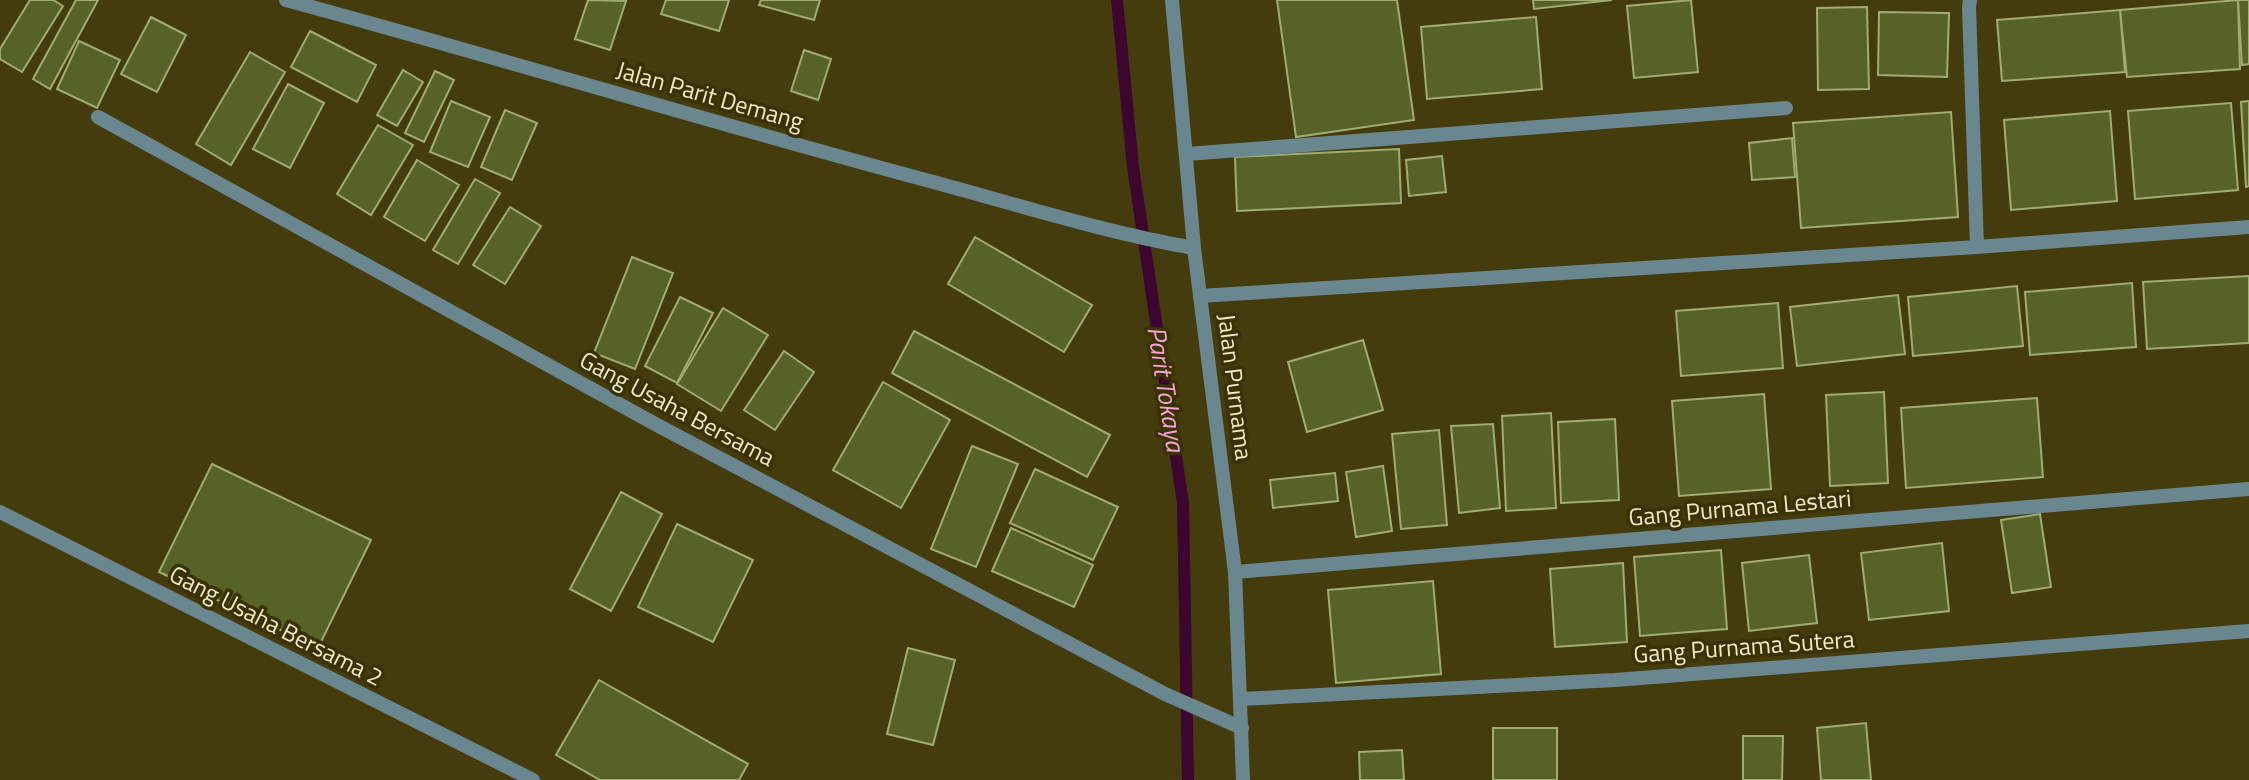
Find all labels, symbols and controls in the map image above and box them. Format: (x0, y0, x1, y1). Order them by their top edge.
street label: Jalan Parit Demang (613, 51, 808, 139)
street label: Jalan Purnama (1209, 312, 1263, 462)
water label: Parit Tokaya (1137, 323, 1196, 456)
street label: Gang Usaha Bersama (573, 341, 782, 475)
street label: Gang Purnama Lestari (1627, 479, 1853, 535)
street label: Gang Usaha Bersama 2 (163, 556, 389, 695)
street label: Gang Purnama Sutera (1632, 620, 1856, 672)

